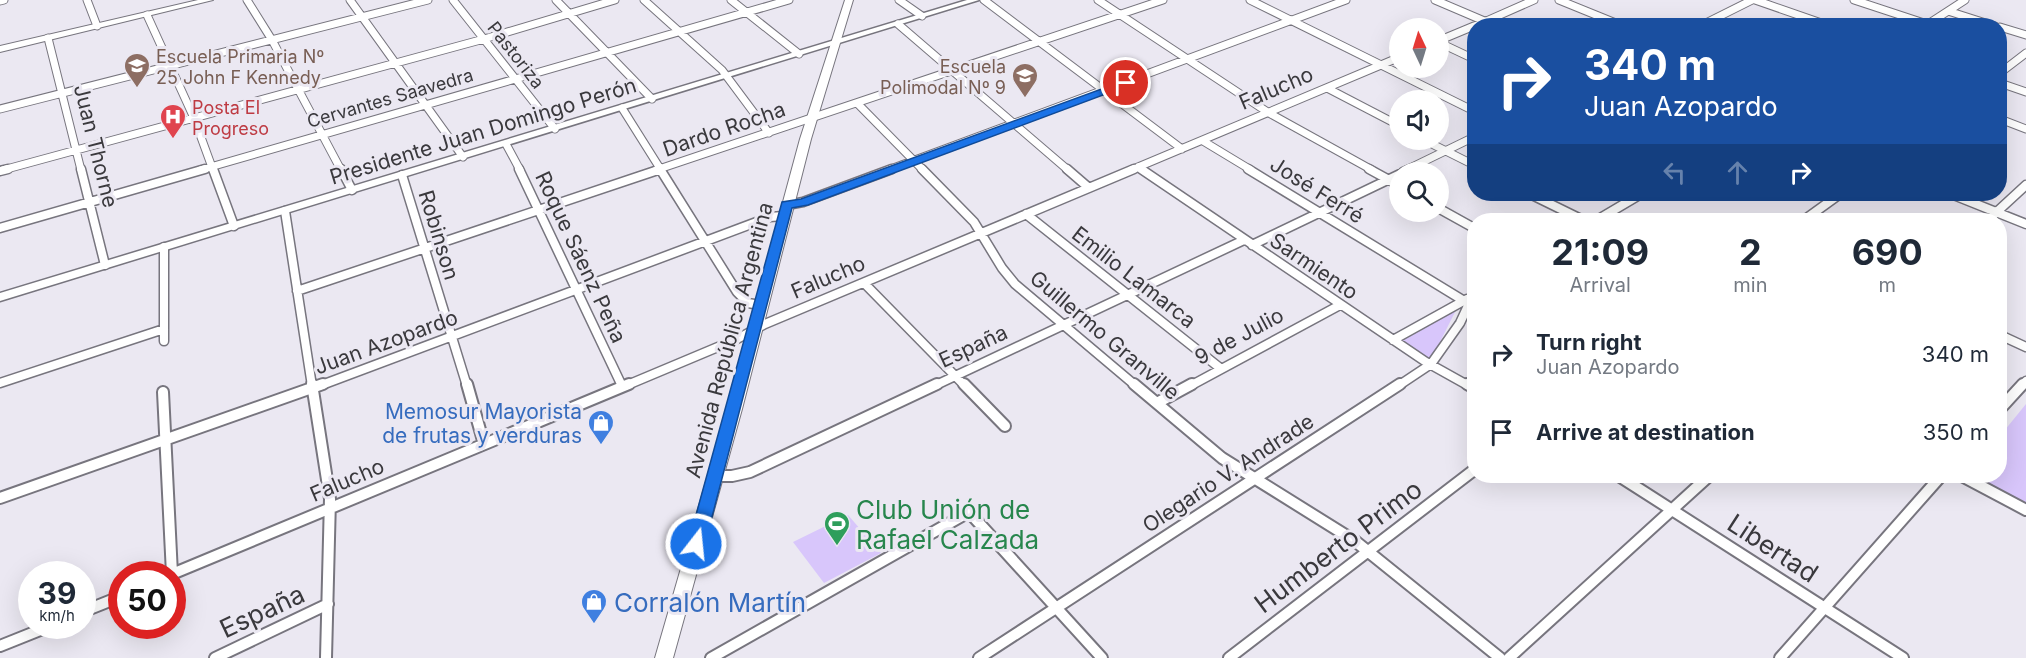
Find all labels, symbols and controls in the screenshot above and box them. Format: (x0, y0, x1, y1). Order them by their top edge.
street label: Pastoriza (483, 17, 549, 93)
north arrow (1389, 18, 1449, 78)
map controls (1389, 18, 1449, 222)
text: 340 m (1584, 39, 1716, 90)
icon: right (1485, 42, 1563, 120)
place label: Escuela Primaria Nº 25 John F Kennedy (156, 46, 324, 88)
school or university icon: Escuela Primaria Nº 25 John F Kennedy (122, 51, 152, 89)
place label: Escuela Polimodal Nº 9 (880, 56, 1006, 98)
pin (1100, 57, 1151, 108)
school or university icon: Escuela Polimodal Nº 9 (1010, 61, 1040, 99)
street label: Falucho (1235, 61, 1317, 115)
street label: Cervantes Saavedra (304, 64, 476, 132)
icon: arrive (1109, 66, 1142, 99)
street label: Presidente Juan Domingo Perón (327, 72, 639, 190)
street label: Juan Thorne (69, 82, 123, 210)
button: sound (1389, 90, 1449, 150)
text: Juan Azopardo (1584, 90, 1778, 123)
street label: Dardo Rocha (659, 96, 789, 162)
place label: Posta El Progreso (192, 97, 269, 139)
hospital icon: Posta El Progreso (158, 102, 188, 140)
street label: José Ferré (1266, 151, 1368, 229)
icon: left (1658, 156, 1691, 189)
icon: ahead (1721, 156, 1754, 189)
icon: right (1784, 156, 1817, 189)
button: search (1389, 162, 1449, 222)
street label: Roque Sáenz Peña (530, 167, 632, 347)
street label: Robinson (414, 187, 464, 283)
street label: Avenida República Argentina (680, 200, 778, 480)
street label: Emilio Lamarca (1067, 221, 1201, 333)
street label: Sarmiento (1265, 227, 1363, 305)
text: 21:09 (1551, 230, 1649, 274)
text: 2 (1739, 230, 1762, 274)
text: 690 (1852, 230, 1923, 274)
street label: Falucho (787, 250, 869, 304)
street label: Guillermo Granville (1025, 265, 1185, 405)
text: Arrival (1569, 273, 1631, 297)
text: min (1733, 273, 1768, 297)
text: m (1878, 273, 1896, 297)
street label: 9 de Julio (1190, 302, 1288, 370)
street label: Juan Azopardo (311, 304, 461, 380)
street label: España (935, 319, 1011, 373)
text: Turn right (1536, 329, 1642, 355)
icon: right (1485, 338, 1518, 371)
text: 340 m (1922, 341, 1989, 367)
text: Juan Azopardo (1536, 355, 1680, 379)
place label: Memosur Mayorista de frutas y verduras (382, 399, 582, 448)
shop icon: Memosur Mayorista de frutas y verduras (586, 408, 616, 446)
street label: Olegario V. Andrade (1138, 408, 1318, 538)
icon: arrive (1485, 416, 1518, 449)
text: Arrive at destination (1536, 419, 1755, 445)
text: 350 m (1923, 419, 1989, 445)
street label: Falucho (306, 453, 388, 507)
street label: Humberto Primo (1248, 473, 1428, 619)
place label: Club Unión de Rafael Calzada (856, 494, 1039, 555)
street label: Libertad (1722, 507, 1824, 589)
sports icon: Club Unión de Rafael Calzada (822, 509, 852, 547)
position arrow (664, 512, 728, 576)
speed limit sign: 50 (108, 561, 186, 639)
text: 39 (38, 575, 76, 611)
street label: España (215, 578, 309, 644)
shop icon: Corralón Martín (579, 587, 609, 625)
place label: Corralón Martín (614, 587, 806, 618)
text: km/h (39, 606, 75, 625)

